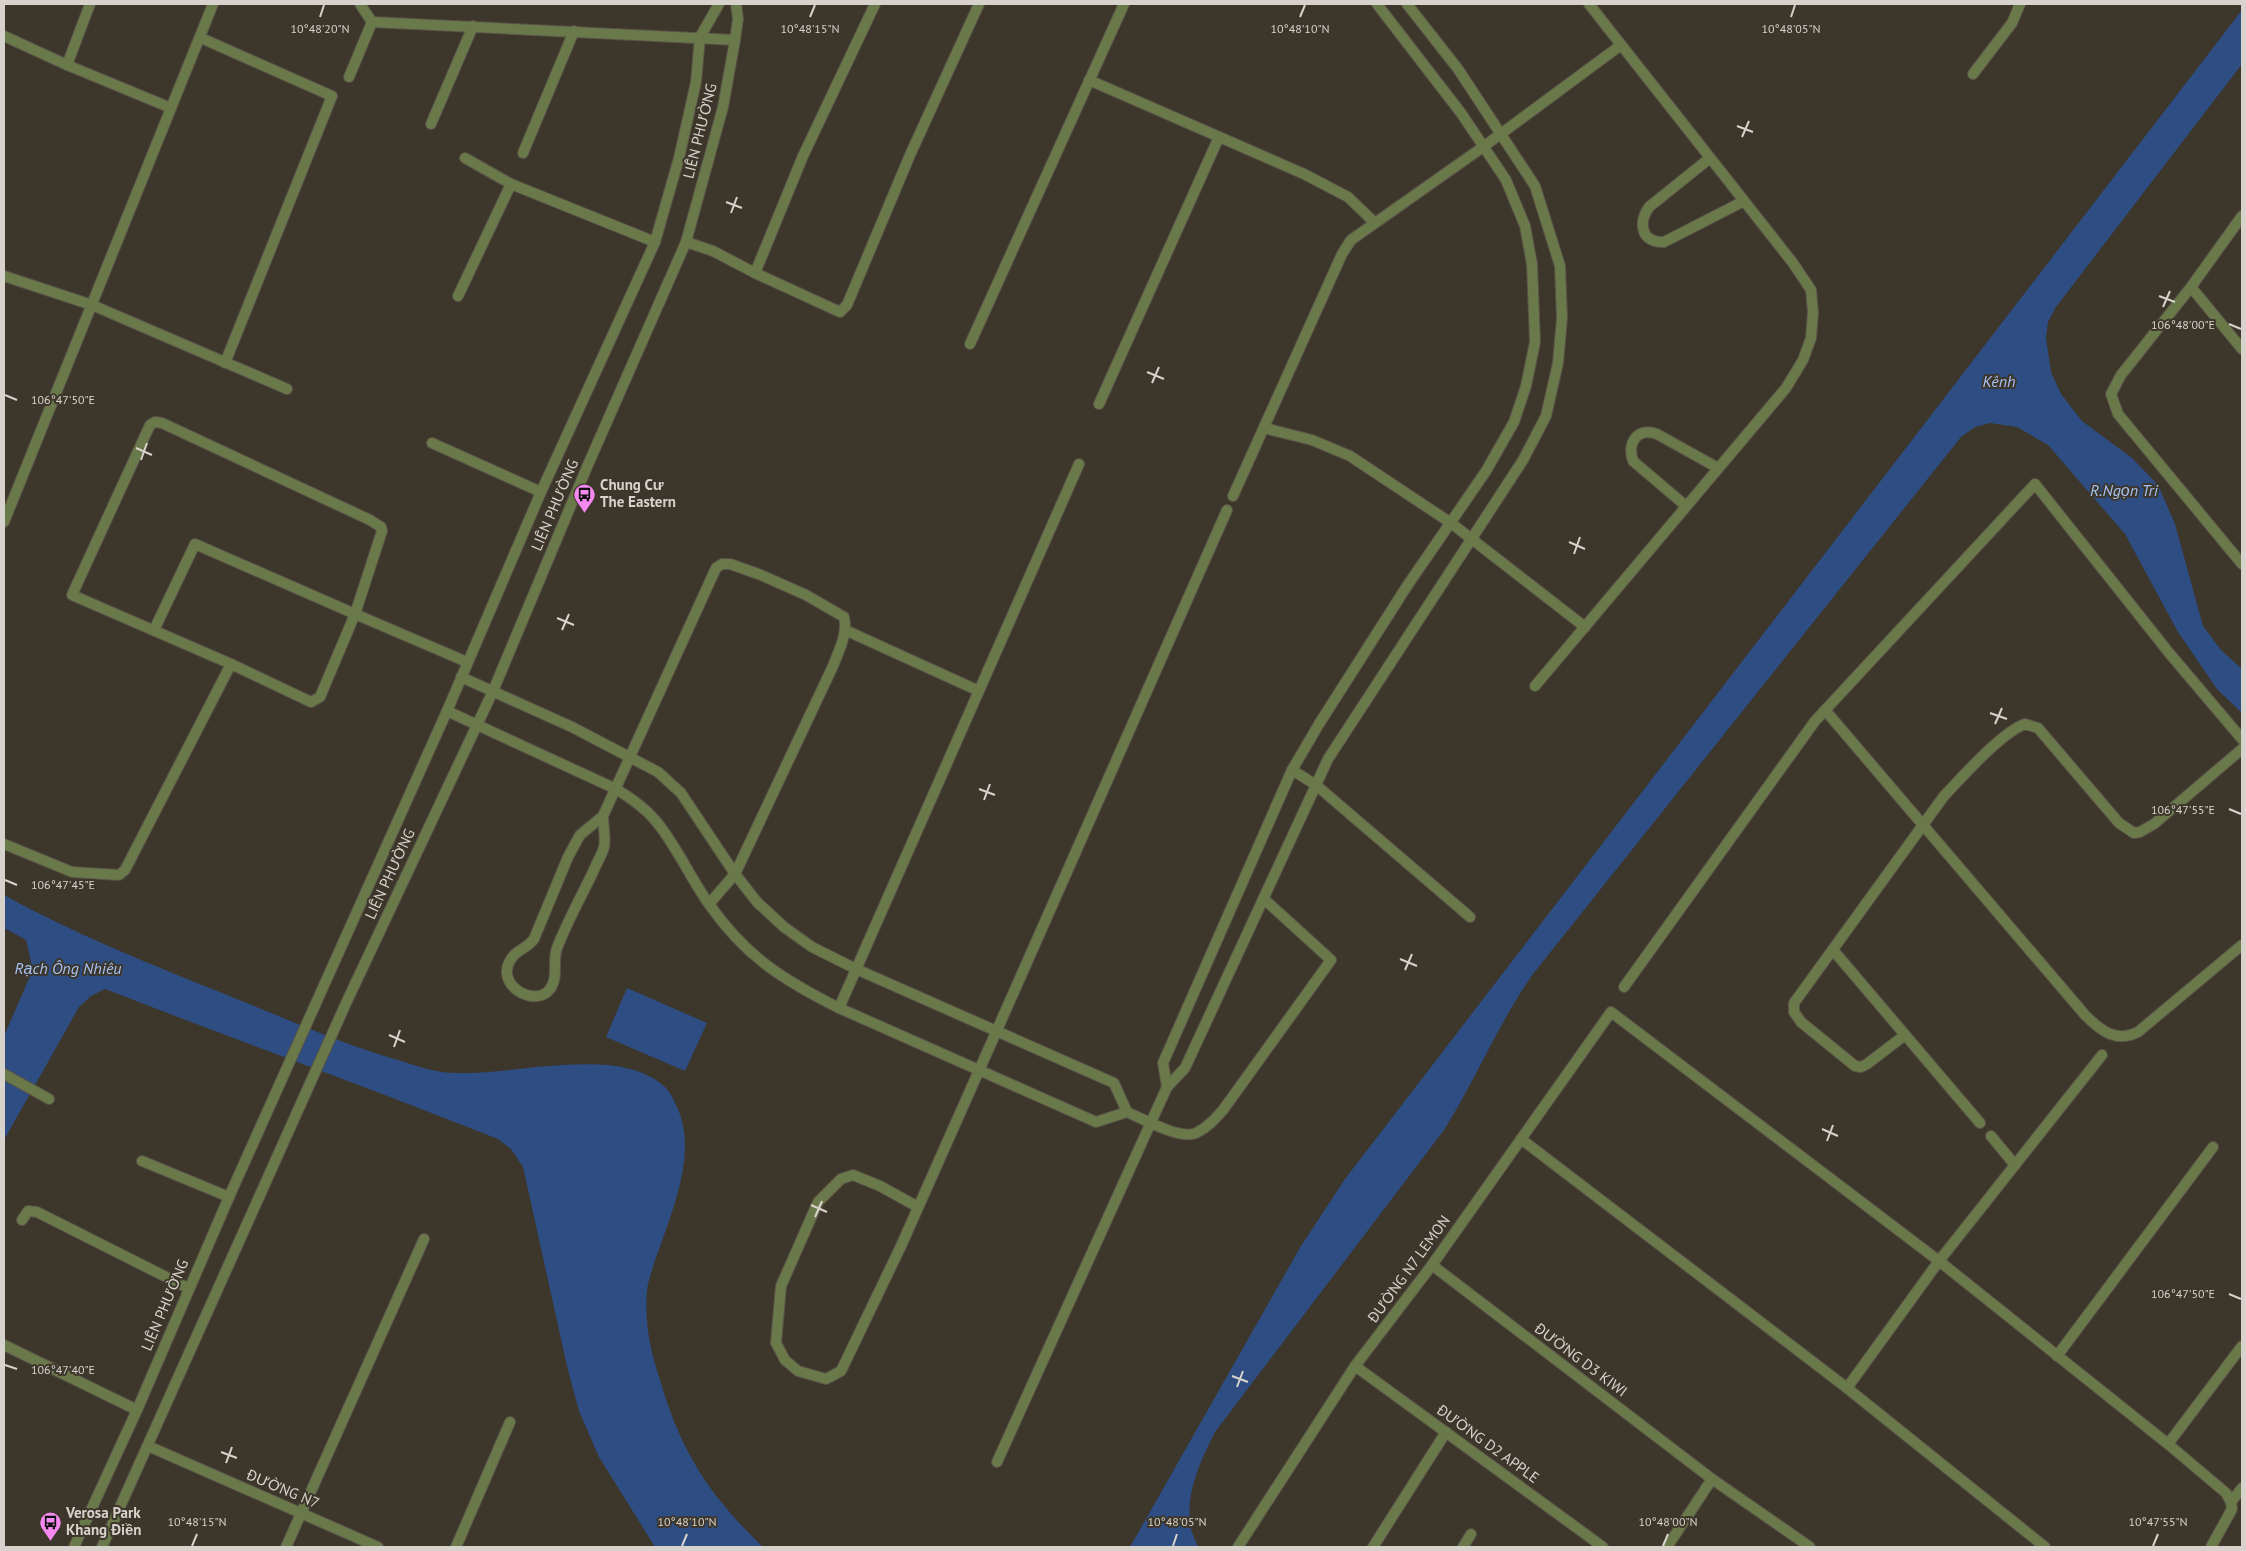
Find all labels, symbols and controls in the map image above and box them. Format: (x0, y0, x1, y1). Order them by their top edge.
text: 10°48'20"N (290, 21, 350, 36)
text: 10°48'15"N (780, 21, 840, 36)
text: 10°48'10"N (1270, 21, 1330, 36)
text: 10°48'05"N (1761, 21, 1821, 36)
street label: LIÊN PHƯỜNG (678, 81, 721, 181)
text: 106°48'00"E (2151, 317, 2215, 332)
water label: Kênh (1982, 371, 2016, 391)
text: 106°47'50"E (31, 392, 95, 407)
street label: LIÊN PHƯỜNG (527, 456, 582, 553)
place label: Chung Cư The Eastern (600, 475, 676, 511)
water label: R.Ngọn Tri (2090, 480, 2159, 500)
bus stop icon: Chung Cư The Eastern (572, 482, 596, 513)
text: 106°47'55"E (2151, 802, 2215, 817)
street label: LIÊN PHƯỜNG (360, 826, 419, 922)
text: 106°47'45"E (31, 877, 95, 892)
water label: Rạch Ông Nhiêu (15, 958, 122, 978)
street label: ĐƯỜNG N7 LEMON (1363, 1211, 1454, 1327)
street label: LIÊN PHƯỜNG (137, 1256, 192, 1353)
text: 106°47'50"E (2151, 1286, 2215, 1301)
street label: ĐƯỜNG D3 KIWI (1530, 1318, 1631, 1401)
text: 106°47'40"E (31, 1362, 95, 1377)
street label: ĐƯỜNG D2 APPLE (1433, 1400, 1543, 1487)
street label: ĐƯỜNG N7 (243, 1464, 322, 1512)
place label: Verosa Park Khang Điền (65, 1503, 142, 1539)
bus stop icon: Verosa Park Khang Điền (38, 1510, 62, 1541)
text: 10°48'15"N (167, 1514, 227, 1529)
text: 10°48'10"N (657, 1514, 717, 1529)
text: 10°48'05"N (1147, 1514, 1207, 1529)
text: 10°48'00"N (1638, 1514, 1698, 1529)
text: 10°47'55"N (2128, 1514, 2188, 1529)

